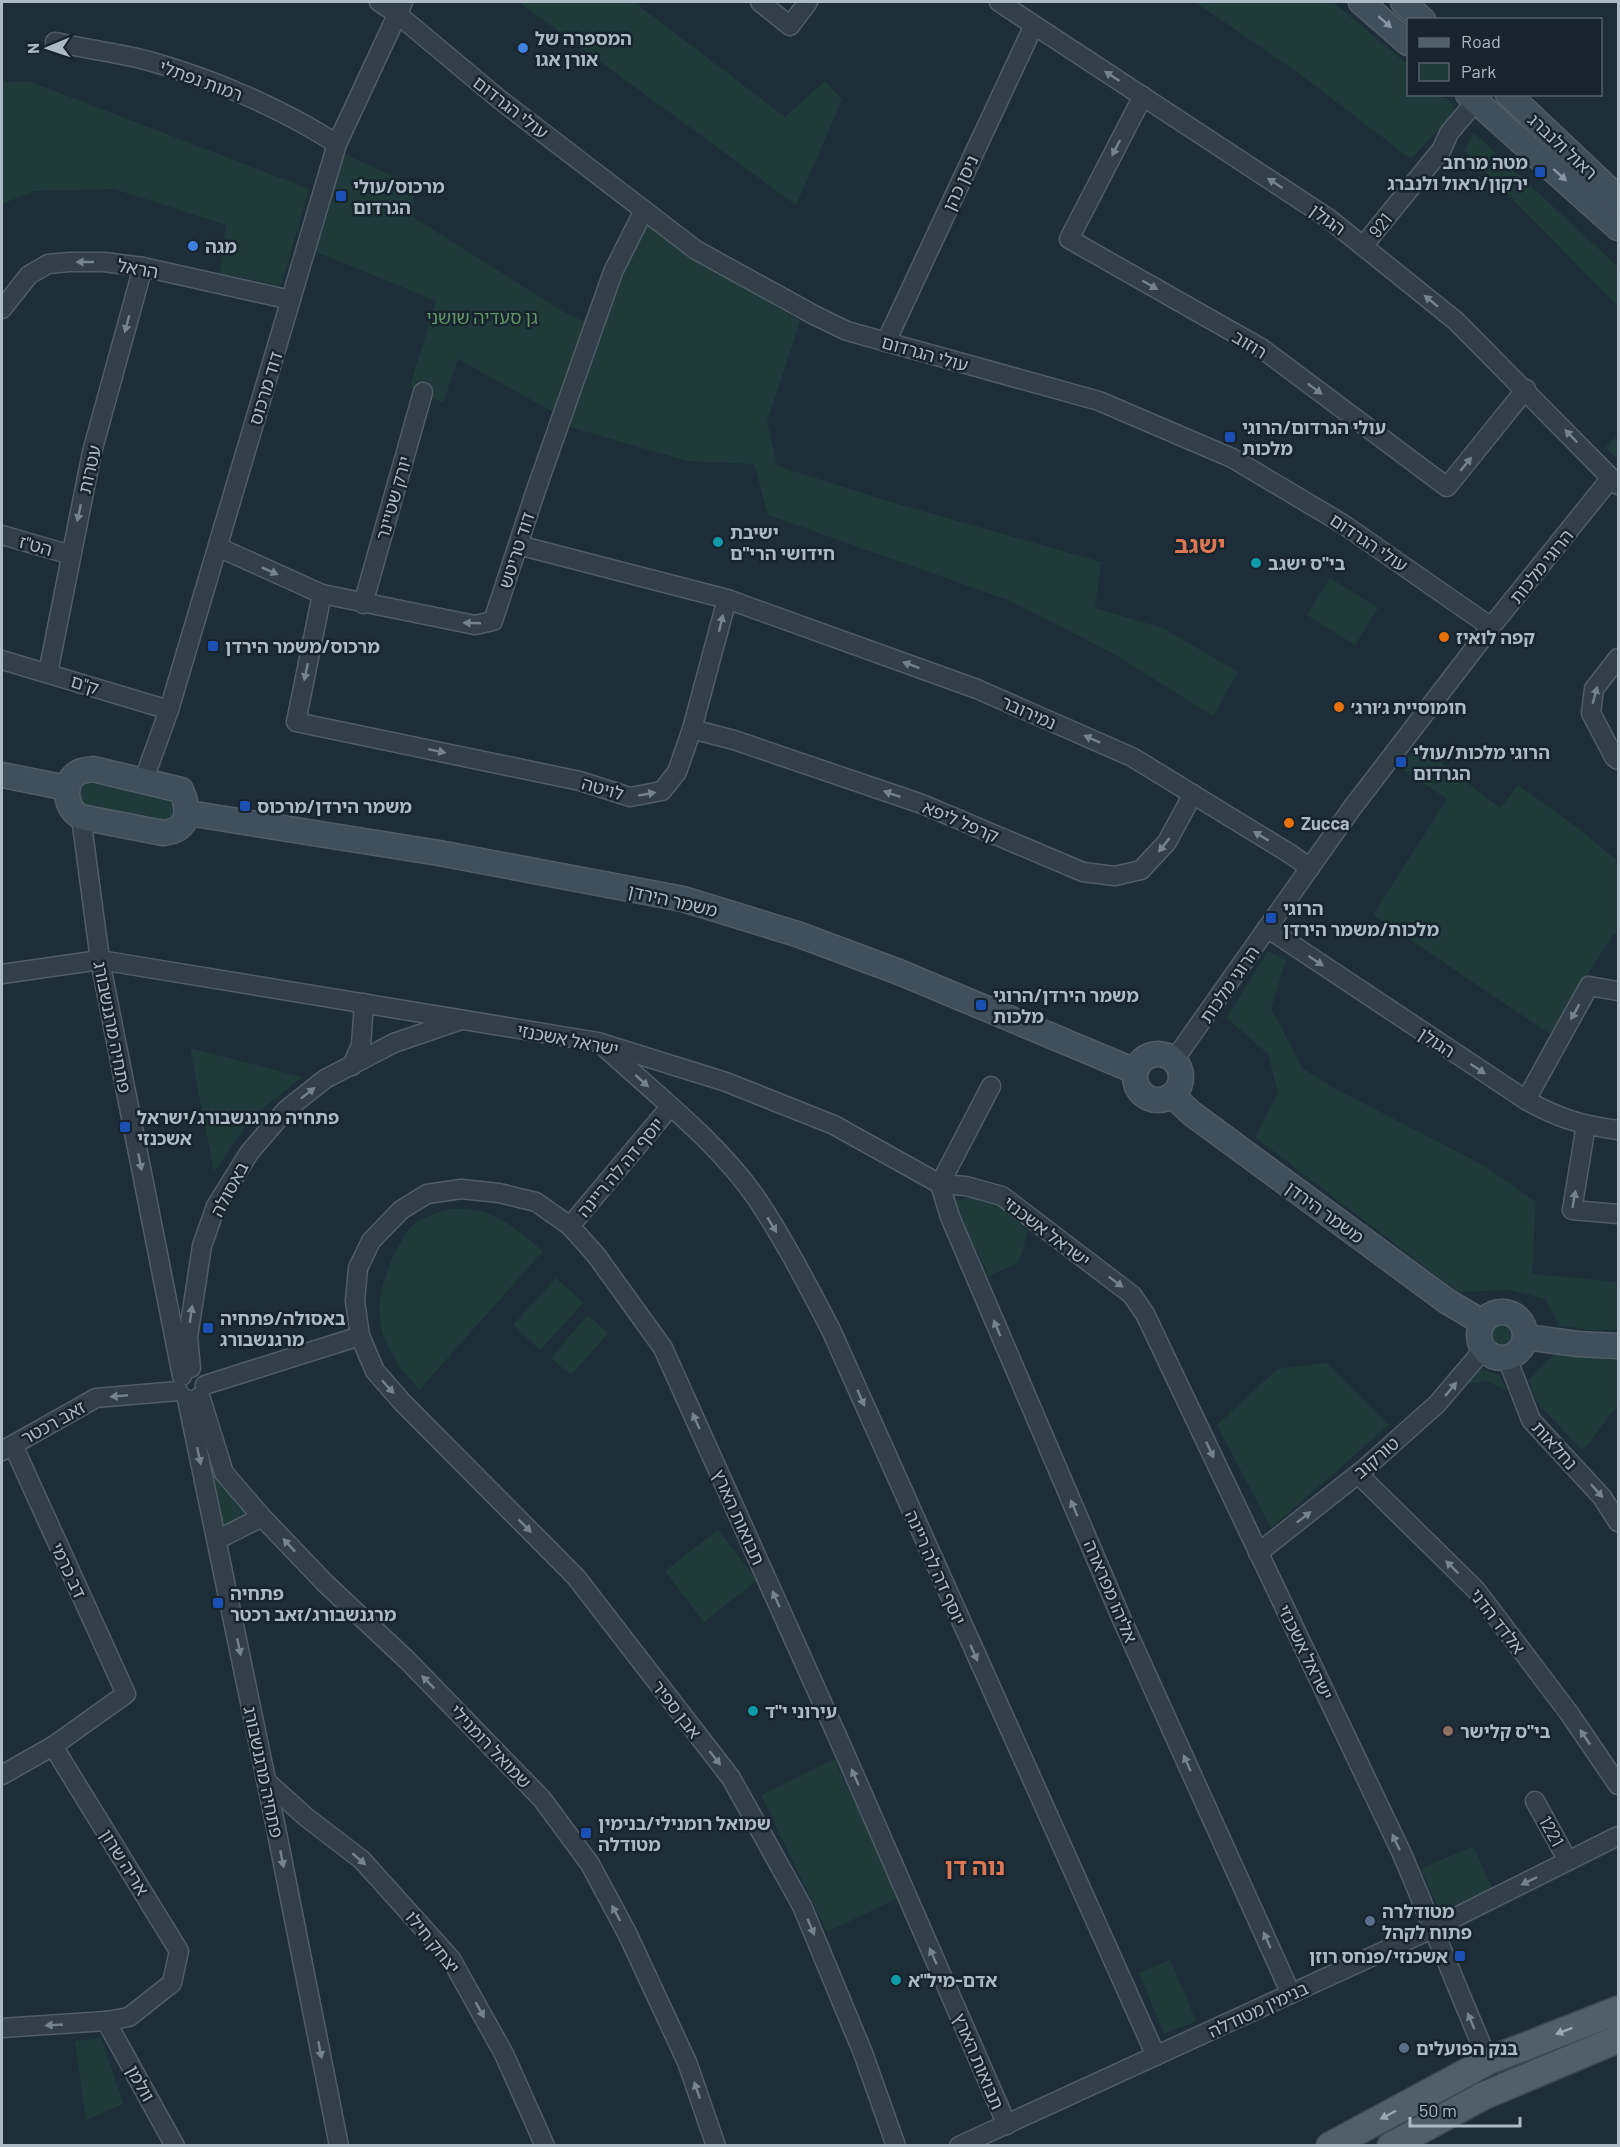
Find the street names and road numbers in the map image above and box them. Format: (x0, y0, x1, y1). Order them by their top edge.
street label: רמות נפתלי (156, 55, 246, 105)
street label: עולי הגרדום (469, 71, 553, 143)
street label: ראול ולנברג (1524, 108, 1602, 184)
street label: ניסן כהן (937, 151, 983, 215)
street label: הגולן (1306, 199, 1350, 239)
street label: 921 (1364, 208, 1396, 242)
street label: הראל (116, 254, 160, 282)
street label: רוזוב (1229, 325, 1271, 363)
street label: עולי הגרדום (879, 330, 971, 376)
street label: דוד מרכוס (243, 348, 287, 427)
street label: עטרות (73, 443, 105, 495)
street label: יורק שטיינר (371, 454, 415, 542)
street label: עולי הגרדום (1326, 508, 1412, 576)
street label: דוד טריטש (493, 509, 539, 591)
street label: הרוגי מלכות (1504, 524, 1578, 608)
street label: הט"ז (17, 530, 55, 560)
street label: ק"ם (68, 669, 102, 699)
street label: נמירובר (998, 690, 1060, 734)
street label: לויטה (579, 772, 627, 804)
street label: קרפל ליפא (920, 795, 1002, 847)
street label: משמר הירדן (626, 879, 720, 921)
street label: הרוגי מלכות (1194, 941, 1264, 1027)
street label: פתחיה מרגנשבורג (89, 959, 137, 1095)
street label: ישראל אשכנזי (515, 1018, 621, 1060)
street label: הגולן (1415, 1022, 1459, 1062)
street label: יוסף דה לה ריינה (572, 1113, 668, 1221)
street label: באסולה (205, 1158, 253, 1220)
street label: משמר הירדן (1282, 1176, 1368, 1248)
street label: ישראל אשכנזי (999, 1191, 1095, 1271)
street label: זאב רכטר (17, 1395, 89, 1449)
street label: נחלאות (1528, 1416, 1582, 1474)
street label: טורקוב (1349, 1431, 1403, 1483)
street label: תבואות הארץ (708, 1466, 770, 1568)
street label: יוסף דה לה ריינה (901, 1506, 971, 1628)
street label: אליהו מפרארה (1079, 1536, 1143, 1646)
street label: דב כרמי (47, 1539, 91, 1601)
street label: אלדד הדני (1466, 1584, 1530, 1658)
street label: ישראל אשכנזי (1274, 1601, 1338, 1703)
street label: אבן ספיר (647, 1676, 707, 1742)
street label: שמואל רומנילי (446, 1700, 536, 1792)
street label: פתחיה מרגנשבורג (239, 1704, 289, 1840)
street label: 1221 (1535, 1812, 1569, 1850)
street label: אריה שרון (96, 1825, 154, 1899)
street label: יצחק חילו (401, 1906, 465, 1978)
street label: בנימין מטודלה (1204, 1976, 1312, 2042)
street label: תבואות הארץ (949, 2010, 1009, 2112)
street label: וולמן (122, 2061, 160, 2105)

